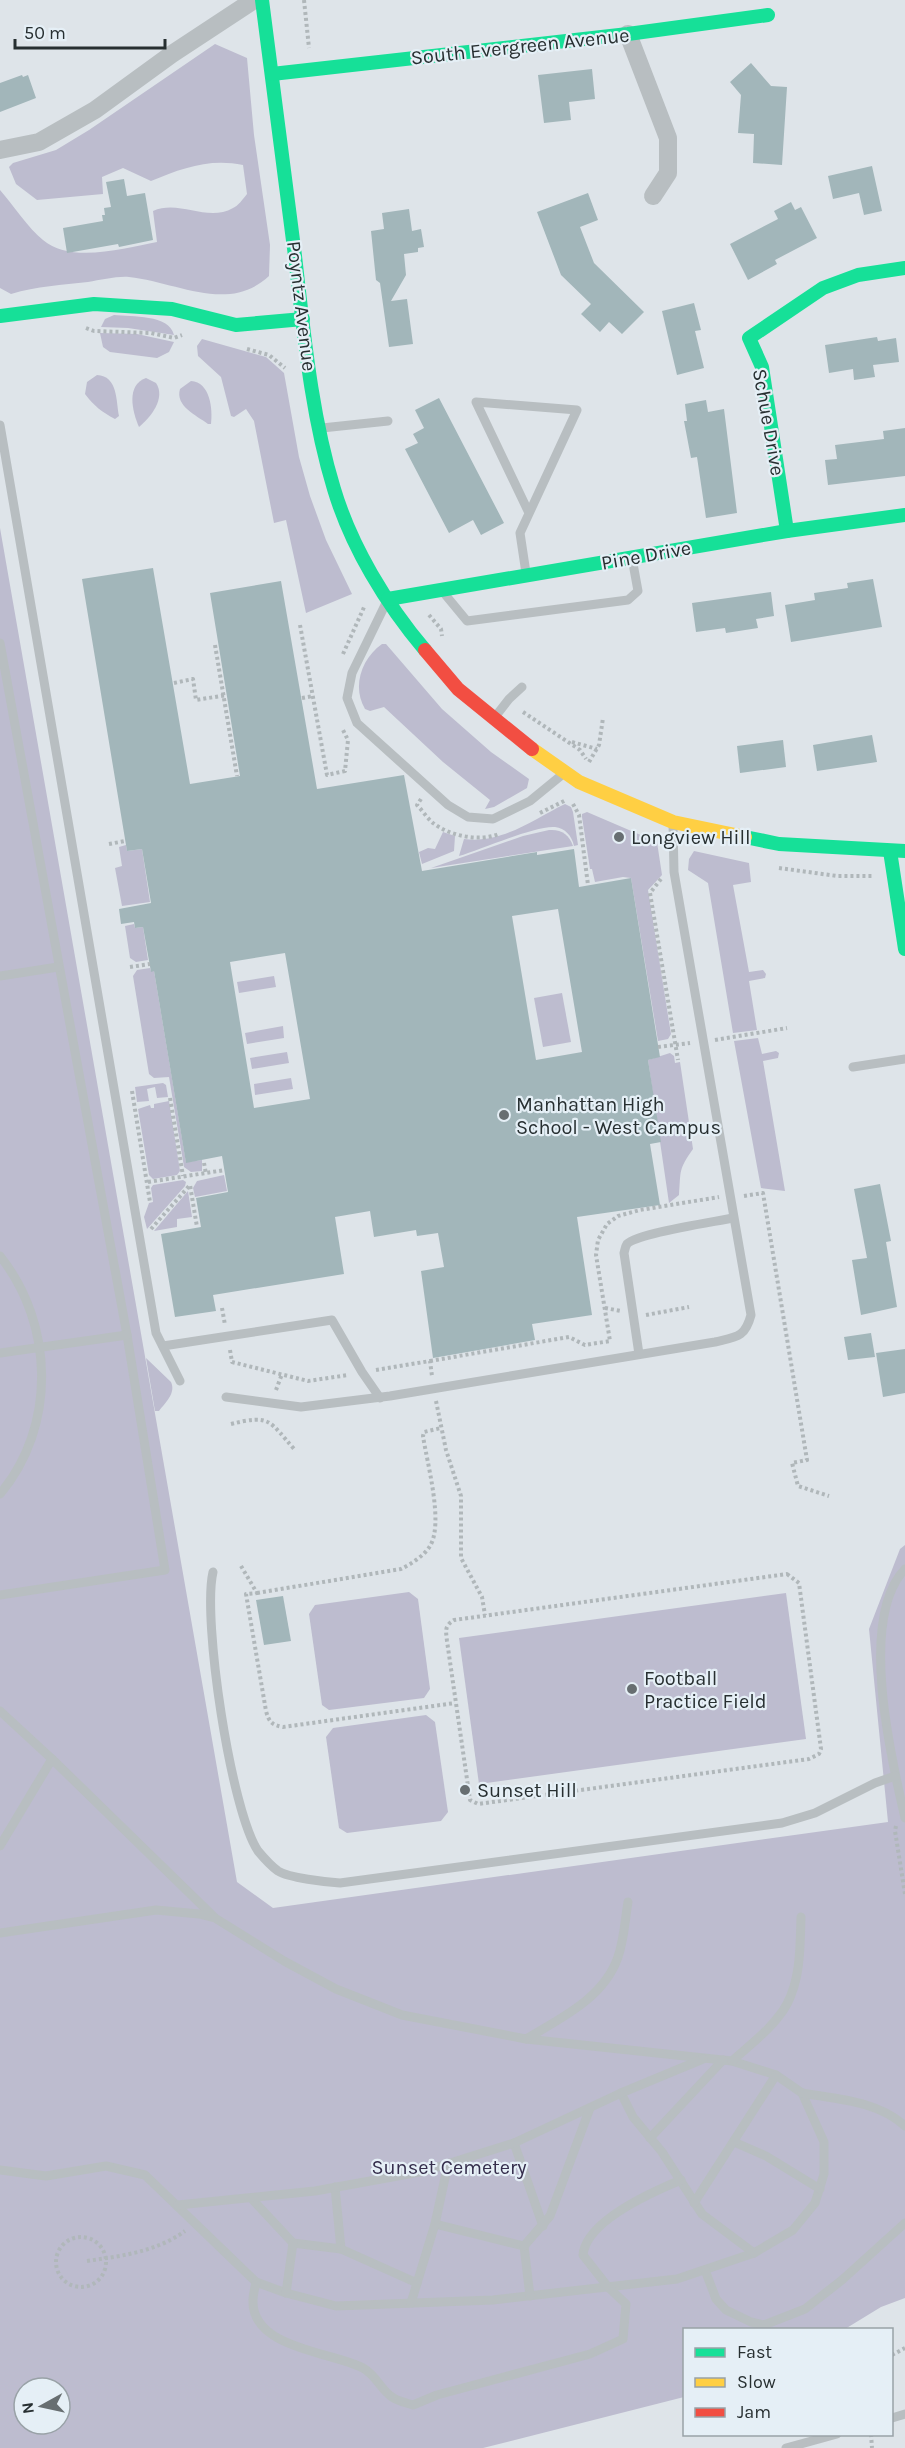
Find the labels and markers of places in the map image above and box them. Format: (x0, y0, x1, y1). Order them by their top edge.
place label: Longview Hill (631, 826, 751, 849)
marker: Longview Hill (612, 830, 626, 844)
place label: Manhattan High School - West Campus (516, 1093, 721, 1139)
marker: Manhattan High School - West Campus (497, 1108, 511, 1122)
place label: Football Practice Field (644, 1667, 767, 1713)
marker: Football Practice Field (625, 1682, 639, 1696)
place label: Sunset Hill (477, 1779, 577, 1802)
marker: Sunset Hill (458, 1783, 472, 1797)

